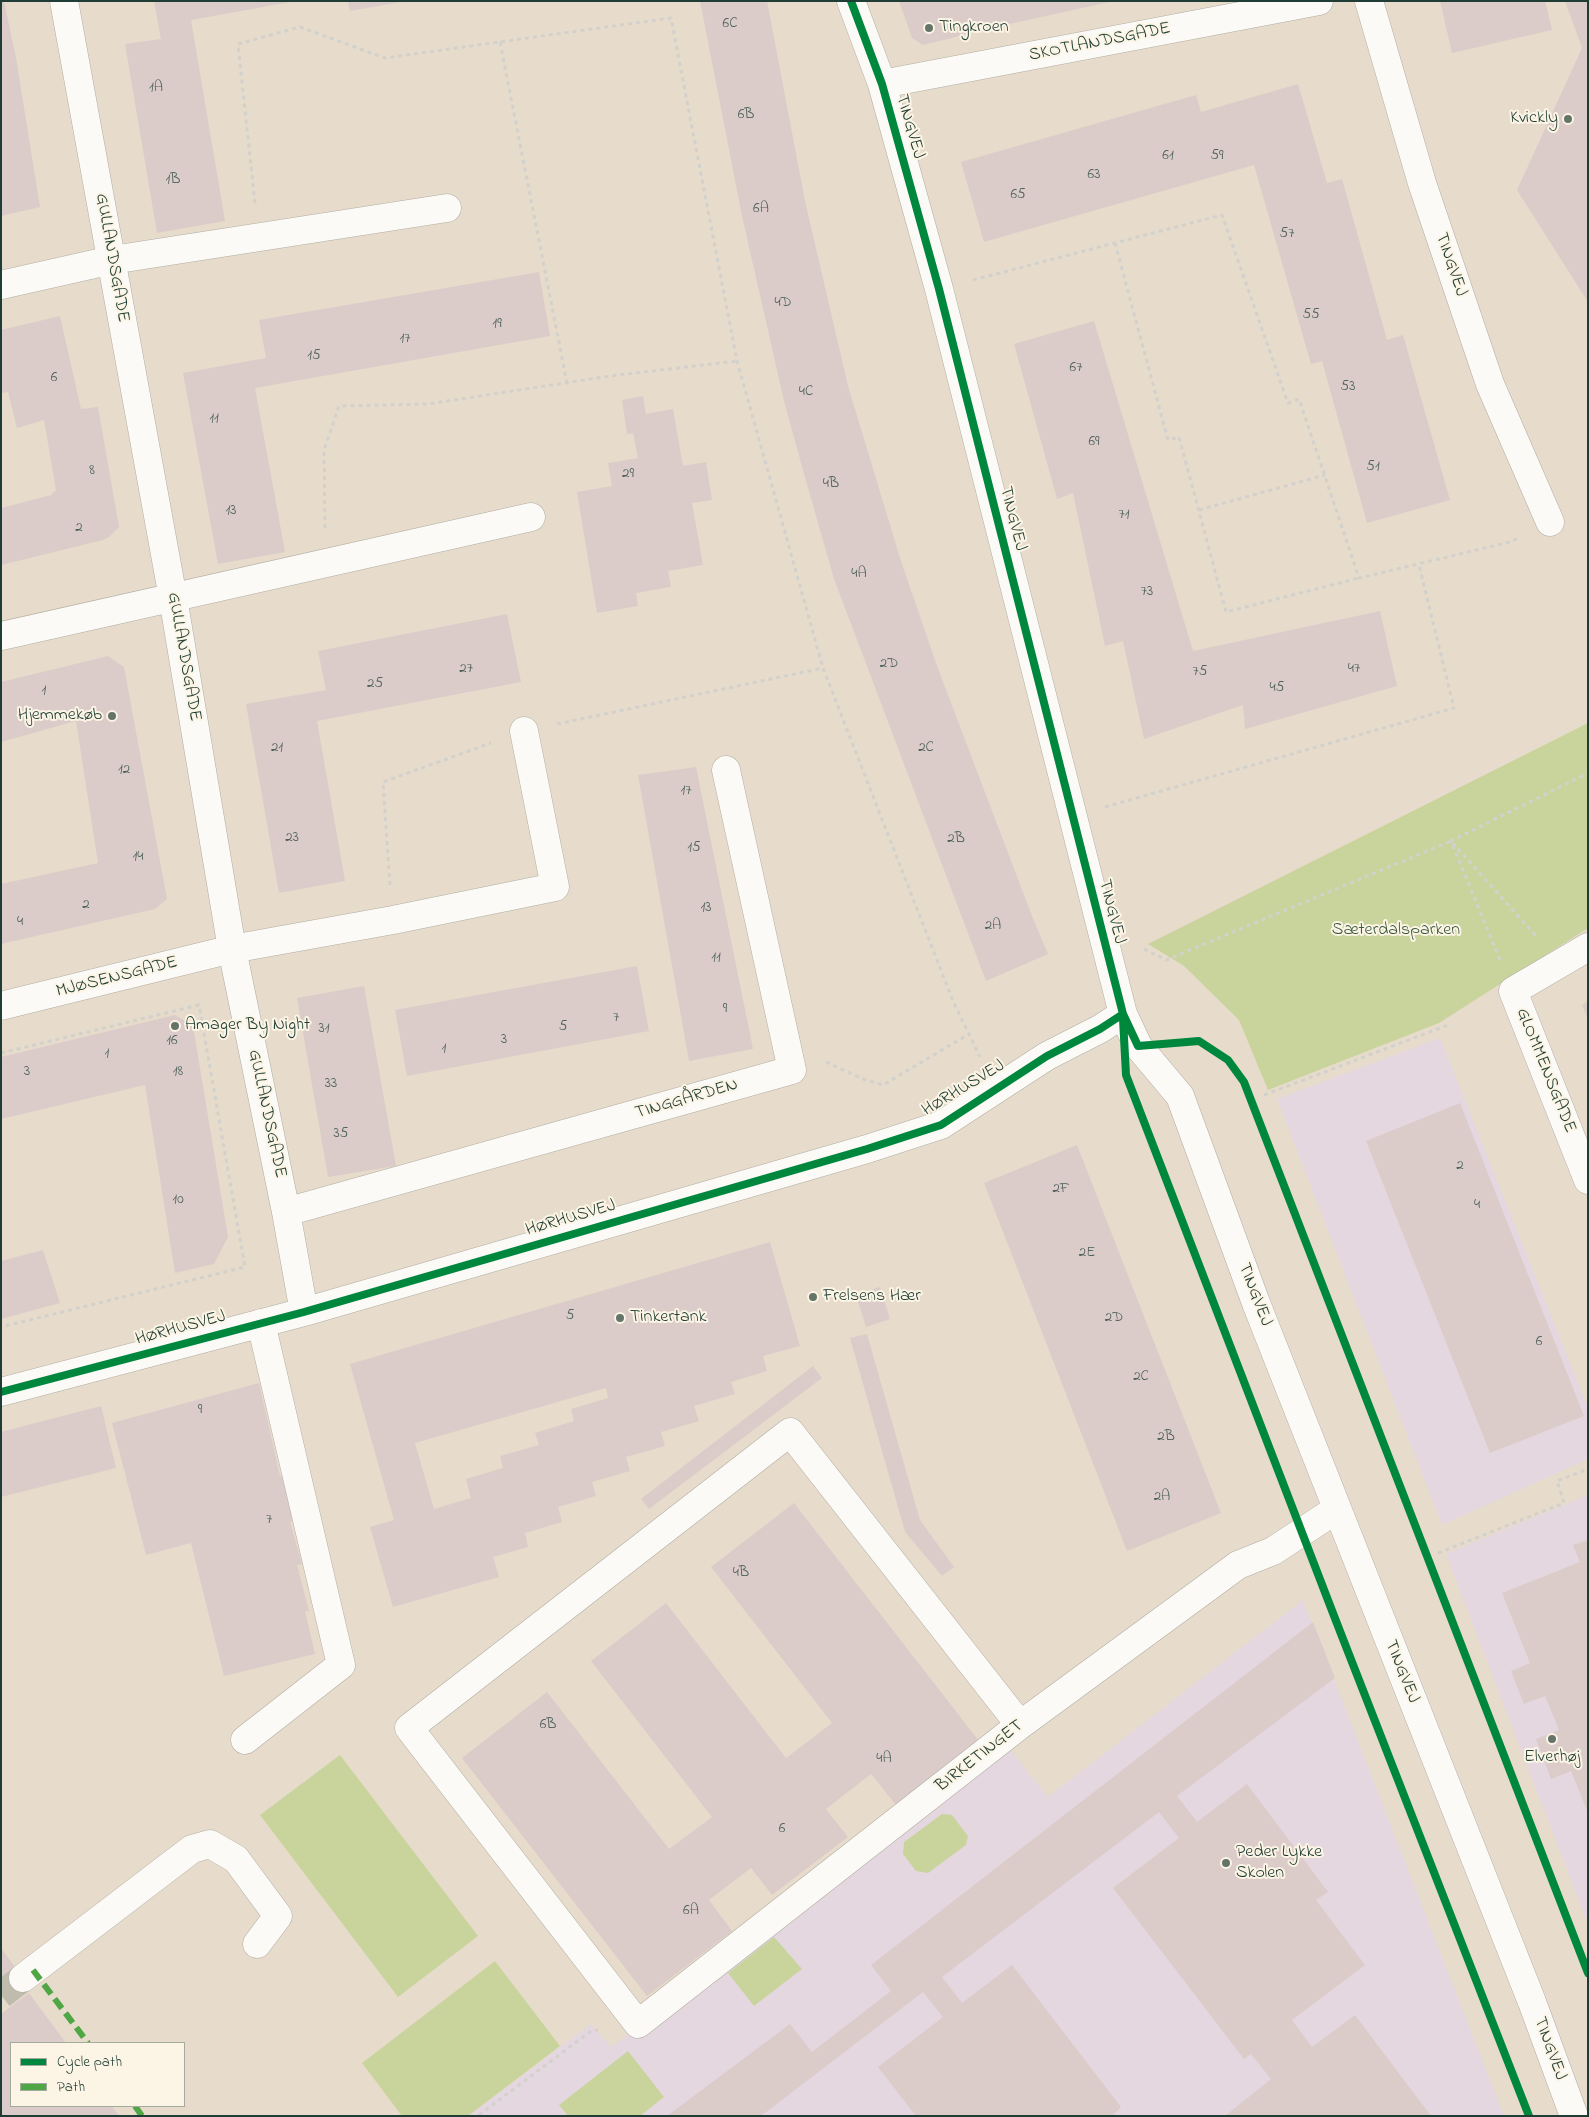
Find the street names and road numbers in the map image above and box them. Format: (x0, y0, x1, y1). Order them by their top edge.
street label: SKOTLANDSGADE (1027, 19, 1173, 67)
street label: TINGVEJ (890, 92, 928, 162)
street label: GULLANDSGADE (89, 192, 133, 324)
street label: TINGVEJ (1429, 230, 1471, 300)
street label: TINGVEJ (994, 484, 1030, 554)
street label: GULLANDSGADE (161, 591, 205, 723)
street label: TINGVEJ (1093, 877, 1129, 947)
street label: MJØSENSGADE (54, 952, 180, 1004)
street label: GLOMMENSGADE (1510, 1005, 1580, 1137)
street label: GULLANDSGADE (242, 1048, 290, 1180)
street label: HØRHUSVEJ (919, 1056, 1009, 1122)
street label: TINGGÅRDEN (633, 1075, 741, 1125)
street label: HØRHUSVEJ (523, 1196, 619, 1242)
street label: TINGVEJ (1232, 1260, 1276, 1330)
street label: HØRHUSVEJ (133, 1307, 229, 1351)
street label: TINGVEJ (1379, 1637, 1423, 1707)
street label: BIRKETINGET (932, 1716, 1028, 1798)
street label: TINGVEJ (1528, 2014, 1570, 2084)

